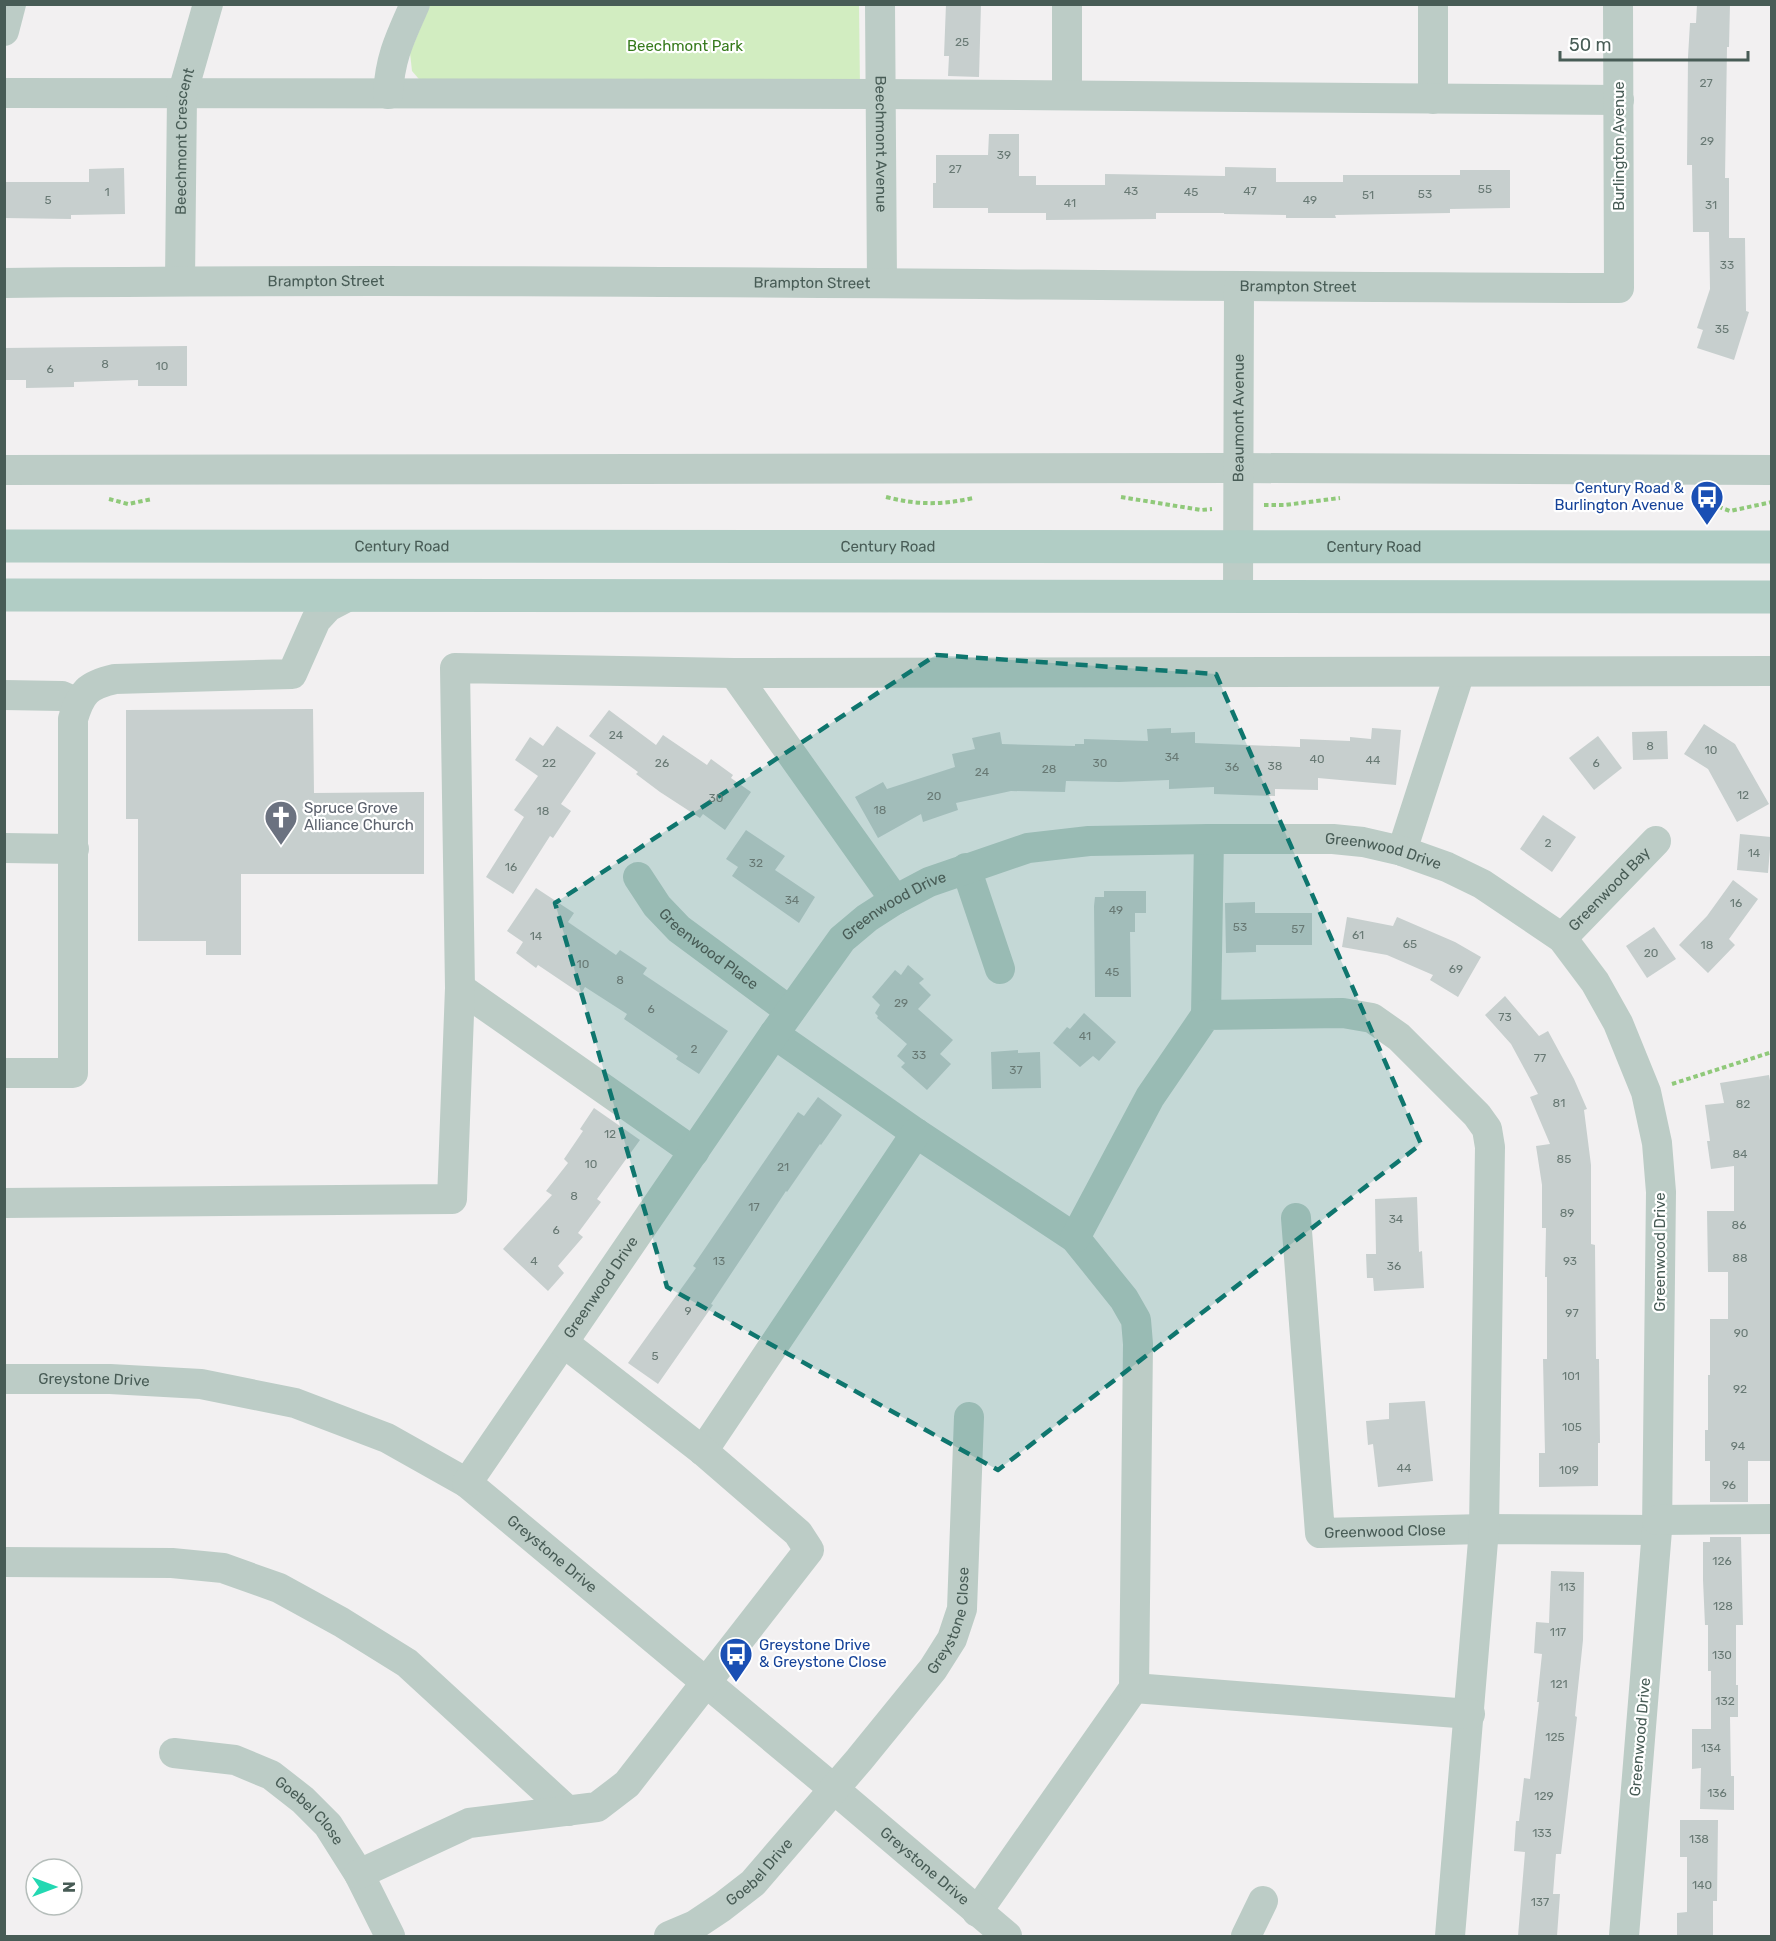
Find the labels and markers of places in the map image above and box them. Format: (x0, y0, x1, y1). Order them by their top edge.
place label: Century Road & Burlington Avenue (1555, 479, 1685, 514)
bus stop icon: Century Road & Burlington Avenue (1689, 479, 1725, 526)
church icon: Spruce Grove Alliance Church (263, 799, 299, 846)
place label: Spruce Grove Alliance Church (304, 799, 414, 834)
bus stop icon: Greystone Drive & Greystone Close (718, 1636, 754, 1683)
place label: Greystone Drive & Greystone Close (759, 1636, 887, 1671)

